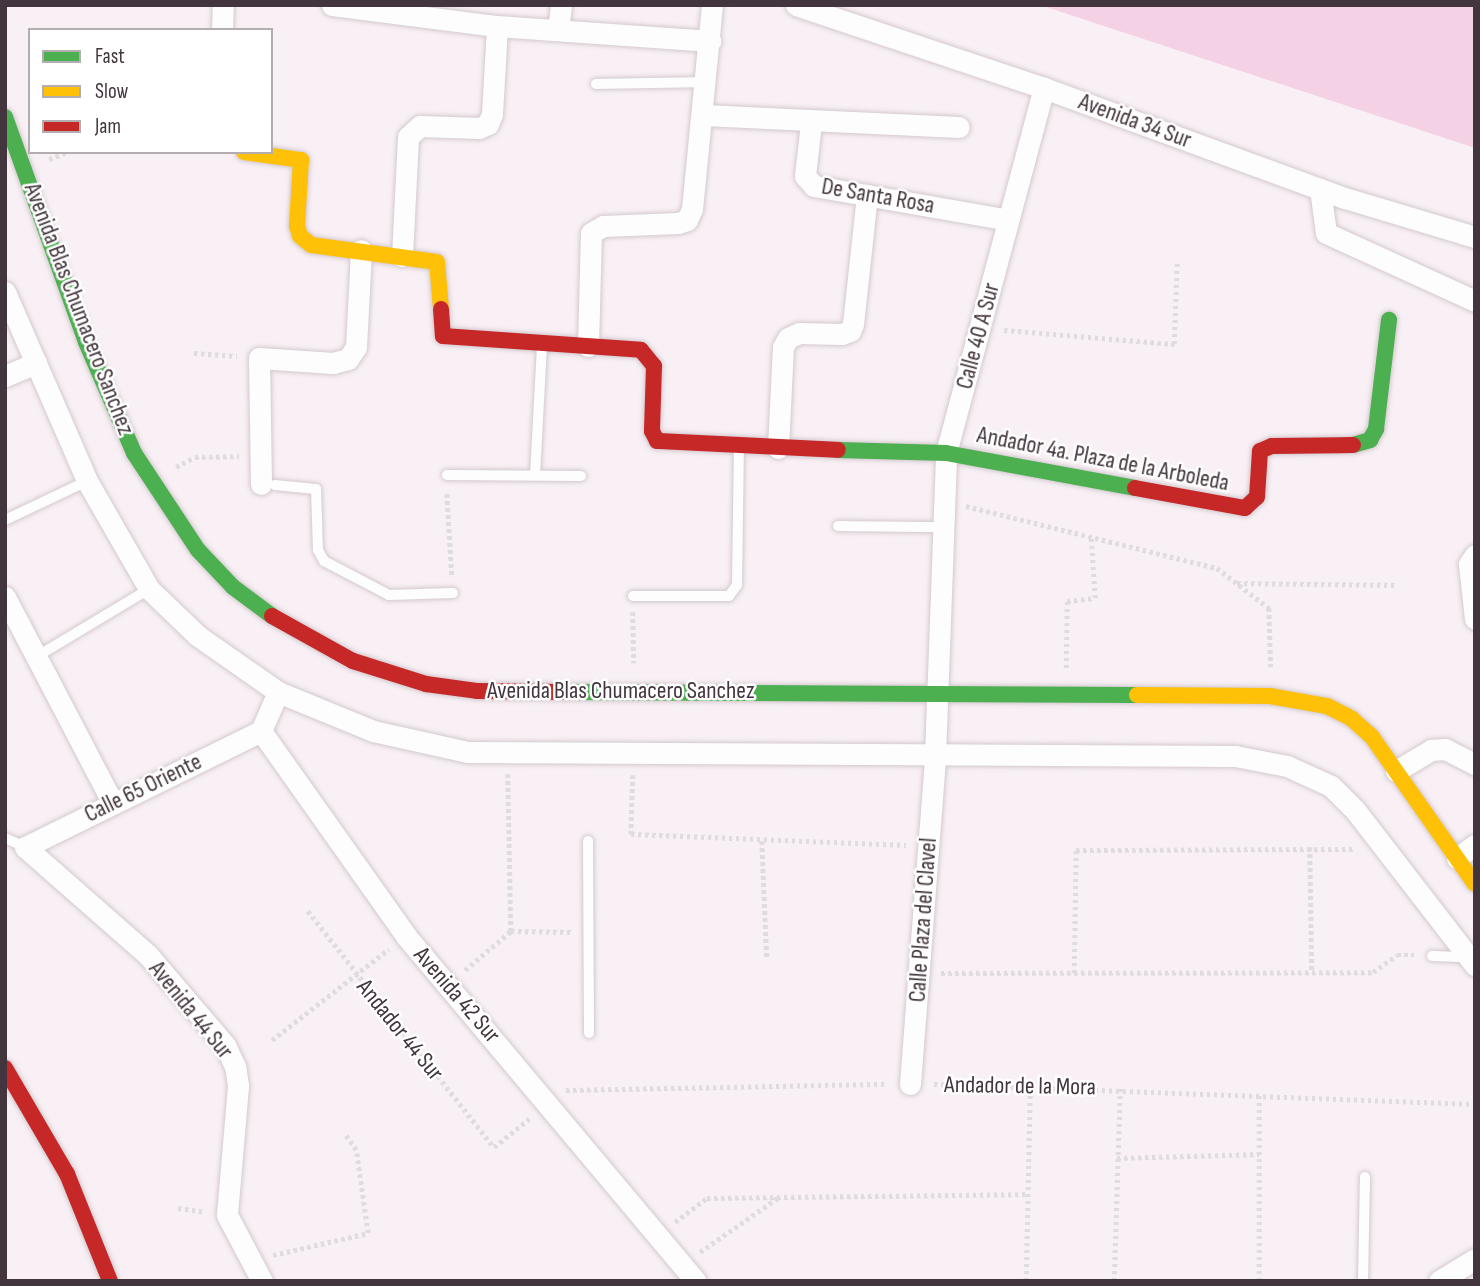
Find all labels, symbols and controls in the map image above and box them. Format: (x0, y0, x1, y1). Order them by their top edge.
legend (28, 28, 273, 154)
text: Fast (95, 44, 125, 69)
text: Slow (95, 79, 128, 104)
street label: Avenida 34 Sur (1075, 87, 1195, 155)
text: Jam (95, 114, 121, 139)
street label: De Santa Rosa (819, 172, 937, 220)
street label: Avenida Blas Chumacero Sanchez (18, 179, 140, 439)
street label: Calle 40 A Sur (950, 280, 1006, 392)
street label: Andador 4a. Plaza de la Arboleda (975, 420, 1231, 498)
street label: Avenida Blas Chumacero Sanchez (487, 677, 755, 705)
street label: Calle 65 Oriente (80, 747, 206, 829)
street label: Calle Plaza del Clavel (903, 837, 943, 1003)
street label: Avenida 42 Sur (408, 941, 506, 1049)
street label: Avenida 44 Sur (143, 955, 239, 1065)
street label: Andador 44 Sur (350, 973, 450, 1087)
street label: Andador de la Mora (944, 1070, 1096, 1102)

